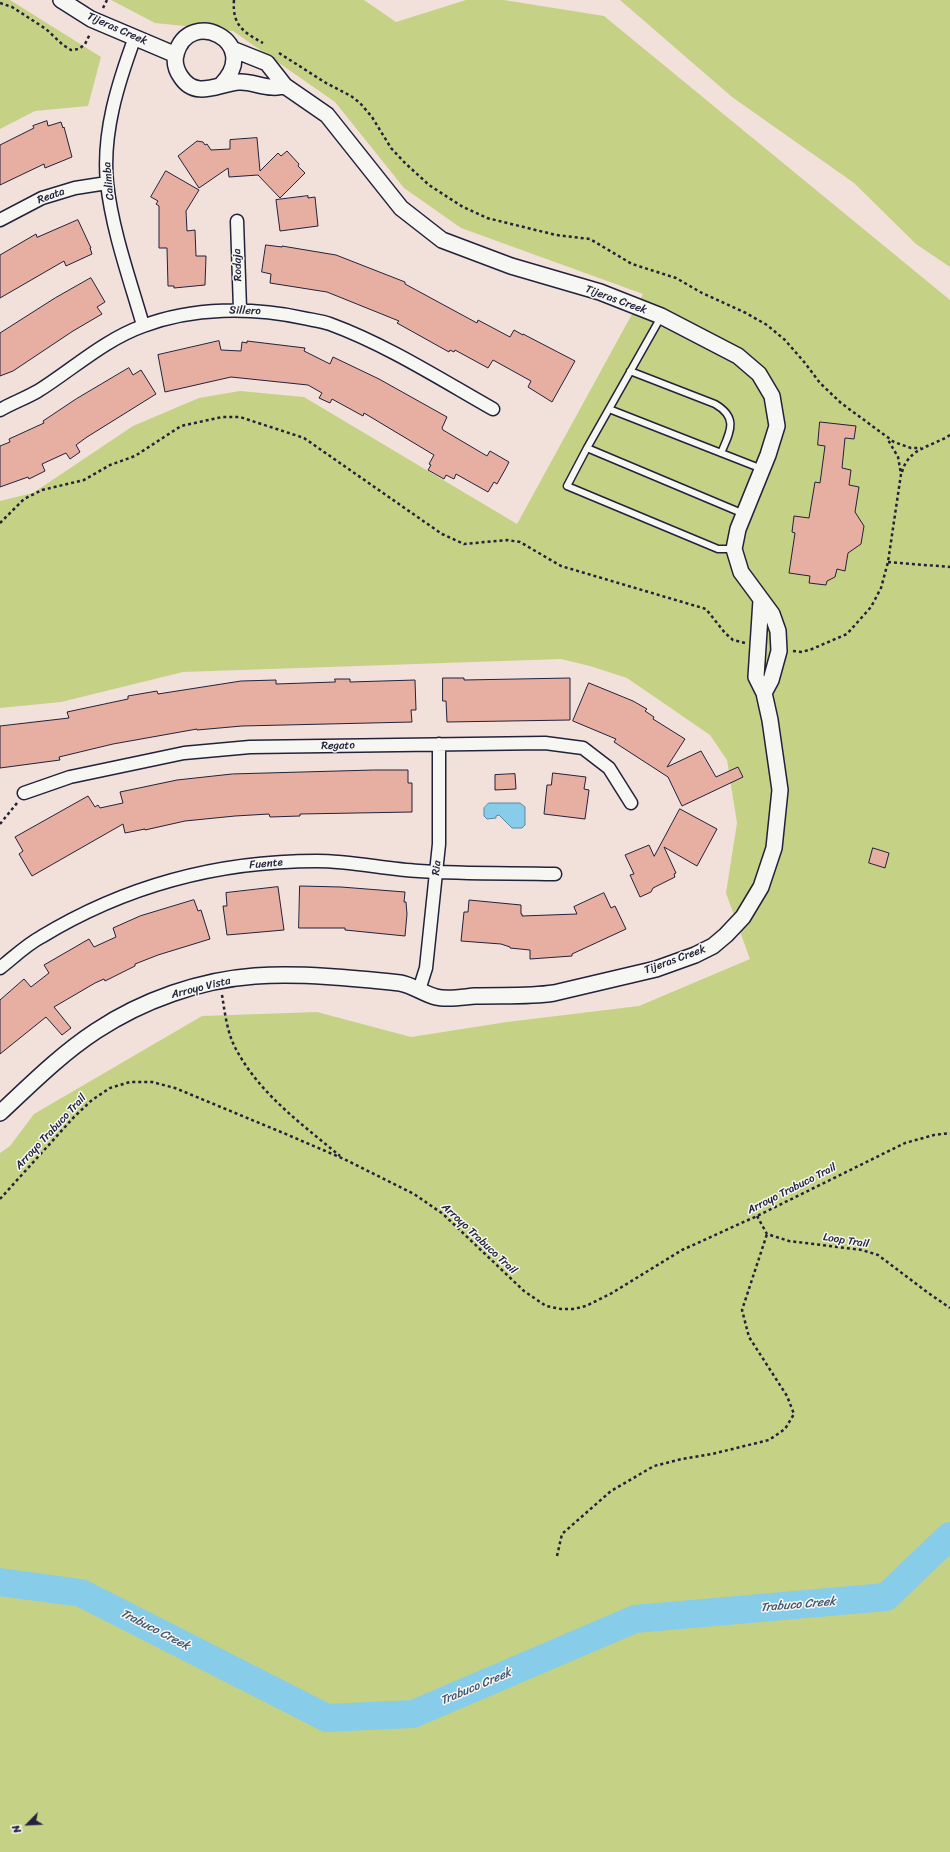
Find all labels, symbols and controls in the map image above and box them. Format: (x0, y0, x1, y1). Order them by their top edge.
street label: Tijeras Creek (85, 10, 149, 48)
street label: Calimba (101, 161, 117, 201)
street label: Reata (36, 185, 66, 207)
street label: Rodaja (231, 248, 245, 282)
street label: Tijeras Creek (584, 283, 648, 317)
street label: Sillero (229, 304, 261, 318)
street label: Regato (321, 739, 355, 753)
street label: Fuente (249, 856, 283, 872)
street label: Ria (430, 860, 444, 876)
street label: Tijeras Creek (643, 943, 707, 977)
street label: Arroyo Vista (170, 974, 232, 1002)
street label: Arroyo Trabuco Trail (13, 1092, 89, 1172)
street label: Arroyo Trabuco Trail (745, 1161, 839, 1217)
street label: Arroyo Trabuco Trail (439, 1201, 519, 1277)
street label: Loop Trail (822, 1231, 870, 1251)
water label: Trabuco Creek (760, 1595, 836, 1615)
water label: Trabuco Creek (118, 1606, 192, 1654)
water label: Trabuco Creek (438, 1666, 514, 1708)
north arrow (8, 1804, 48, 1844)
text: N (6, 1822, 27, 1836)

